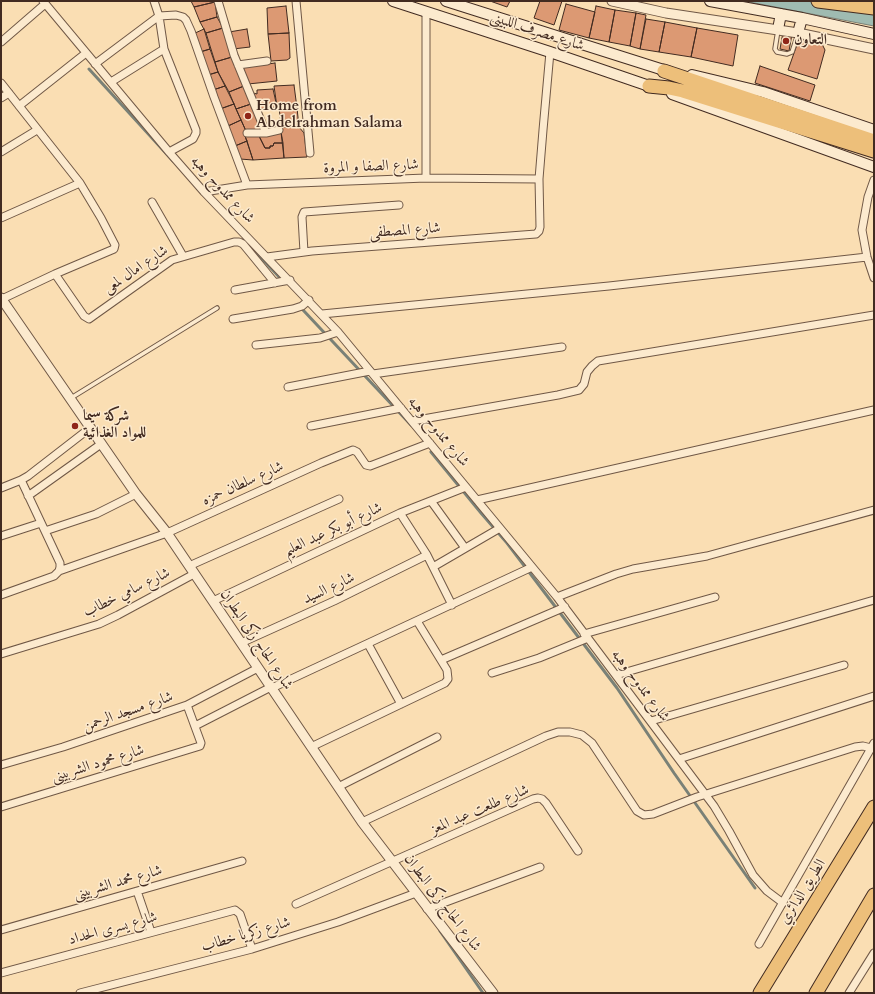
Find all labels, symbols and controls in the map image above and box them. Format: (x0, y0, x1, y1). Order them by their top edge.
street label: شارع مصرف اللبينى (488, 8, 586, 56)
place label: التعاون (794, 32, 827, 50)
marker: التعاون (781, 36, 791, 46)
place label: Home from Abdelrahman Salama (256, 98, 402, 133)
marker: Home from Abdelrahman Salama (243, 111, 253, 121)
street label: شارع ممدوح وهبه (186, 152, 258, 228)
street label: شارع الصفا و المروة (323, 156, 419, 178)
street label: شارع المصطفى (369, 220, 441, 242)
street label: شارع امال لمعى (100, 242, 172, 298)
street label: شارع ممدوح وهبه (403, 393, 473, 471)
place label: شركة سيما للمواد الغذائية (83, 408, 146, 443)
marker: شركة سيما للمواد الغذائية (70, 421, 80, 431)
street label: شارع سلطان حمزه (199, 458, 287, 510)
street label: شارع أبو بكر عبد العليم (281, 499, 385, 561)
street label: شارع سامي خطاب (81, 564, 173, 622)
street label: شارع السيد (300, 569, 358, 609)
street label: شارع الحاج زكى البطران (216, 586, 296, 694)
street label: شارع ممدوح وهبه (607, 646, 673, 726)
street label: شارع مسجد الرحمن (80, 688, 176, 736)
street label: شارع محمود الشربينى (49, 741, 147, 787)
street label: شارع طلعت عبد المعز (428, 781, 532, 839)
street label: شارع الحاج زكى البطران (399, 851, 485, 955)
street label: الطريق الدائري (776, 856, 830, 928)
street label: شارع محمد الشربينى (72, 862, 164, 904)
street label: شارع يسرى الحداد (67, 908, 159, 950)
street label: شارع زكريا خطاب (199, 914, 293, 956)

